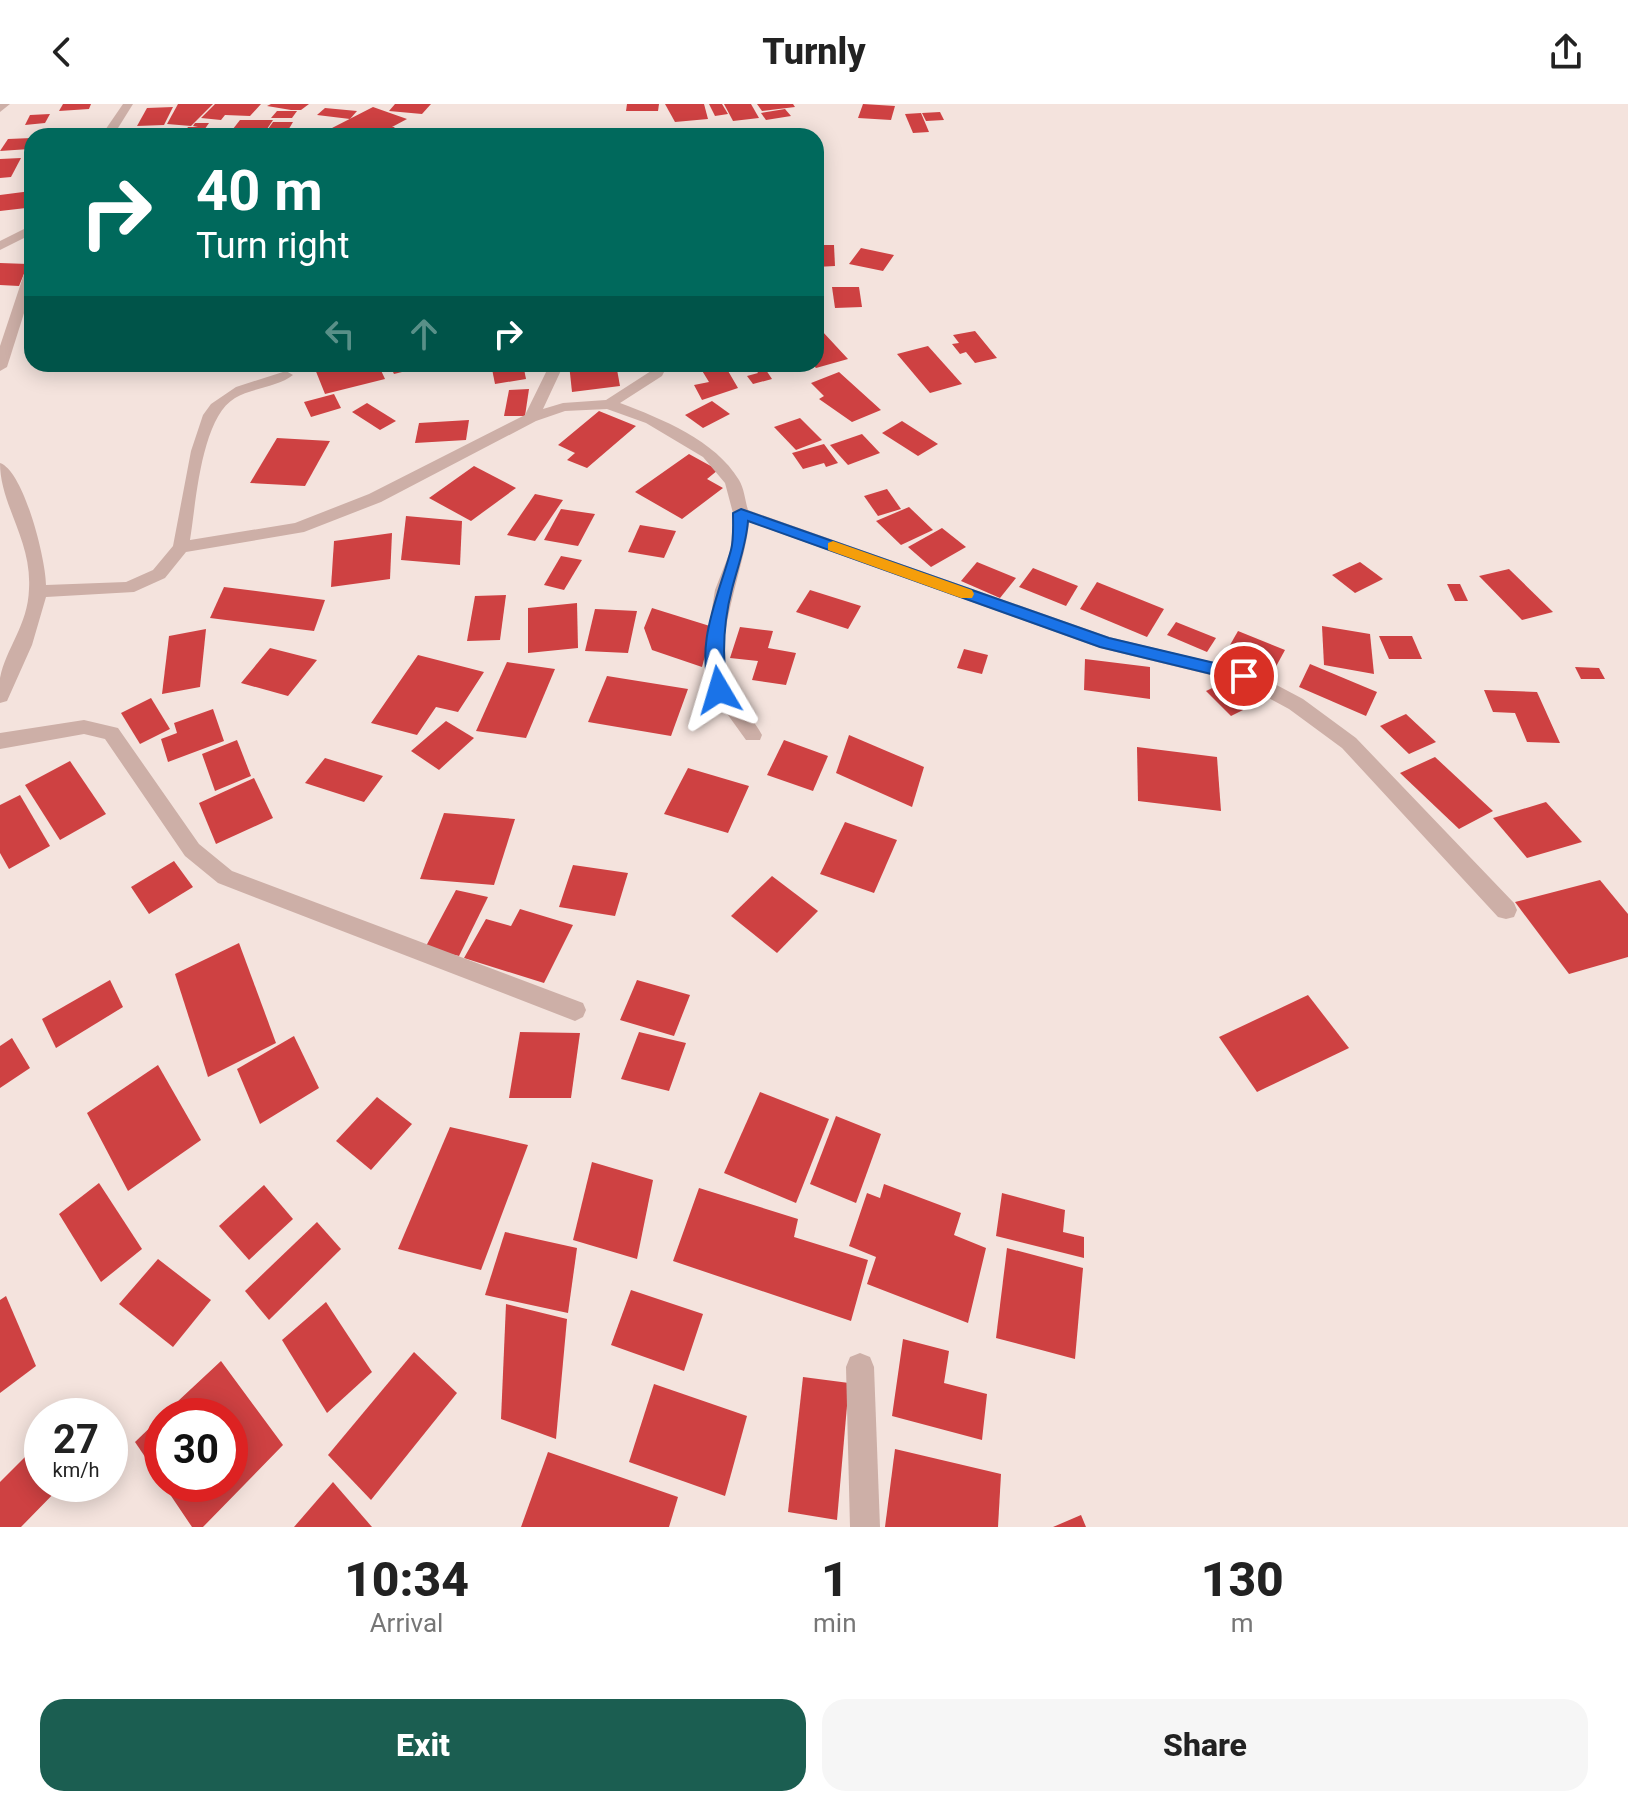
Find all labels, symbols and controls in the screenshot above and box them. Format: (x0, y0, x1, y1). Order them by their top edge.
icon: back (40, 30, 84, 74)
icon: share (1544, 30, 1588, 74)
text: Turnly (762, 31, 866, 73)
text: 40 m (196, 158, 323, 224)
icon: right (64, 160, 168, 264)
text: Turn right (196, 225, 349, 267)
icon: left (318, 312, 362, 356)
icon: ahead (402, 312, 446, 356)
icon: right (486, 312, 530, 356)
pin (1210, 642, 1278, 710)
position arrow (677, 648, 761, 732)
icon: arrive (1222, 654, 1266, 698)
speed limit sign: 30 (144, 1398, 248, 1502)
text: 27 (53, 1416, 99, 1463)
text: km/h (53, 1458, 99, 1482)
text: 10:34 (344, 1551, 469, 1608)
text: 1 (821, 1551, 849, 1608)
text: 130 (1201, 1551, 1284, 1608)
text: Arrival (370, 1608, 443, 1638)
text: min (813, 1608, 857, 1638)
text: m (1231, 1608, 1254, 1638)
button: Exit (40, 1699, 806, 1791)
button: Share (822, 1699, 1588, 1791)

